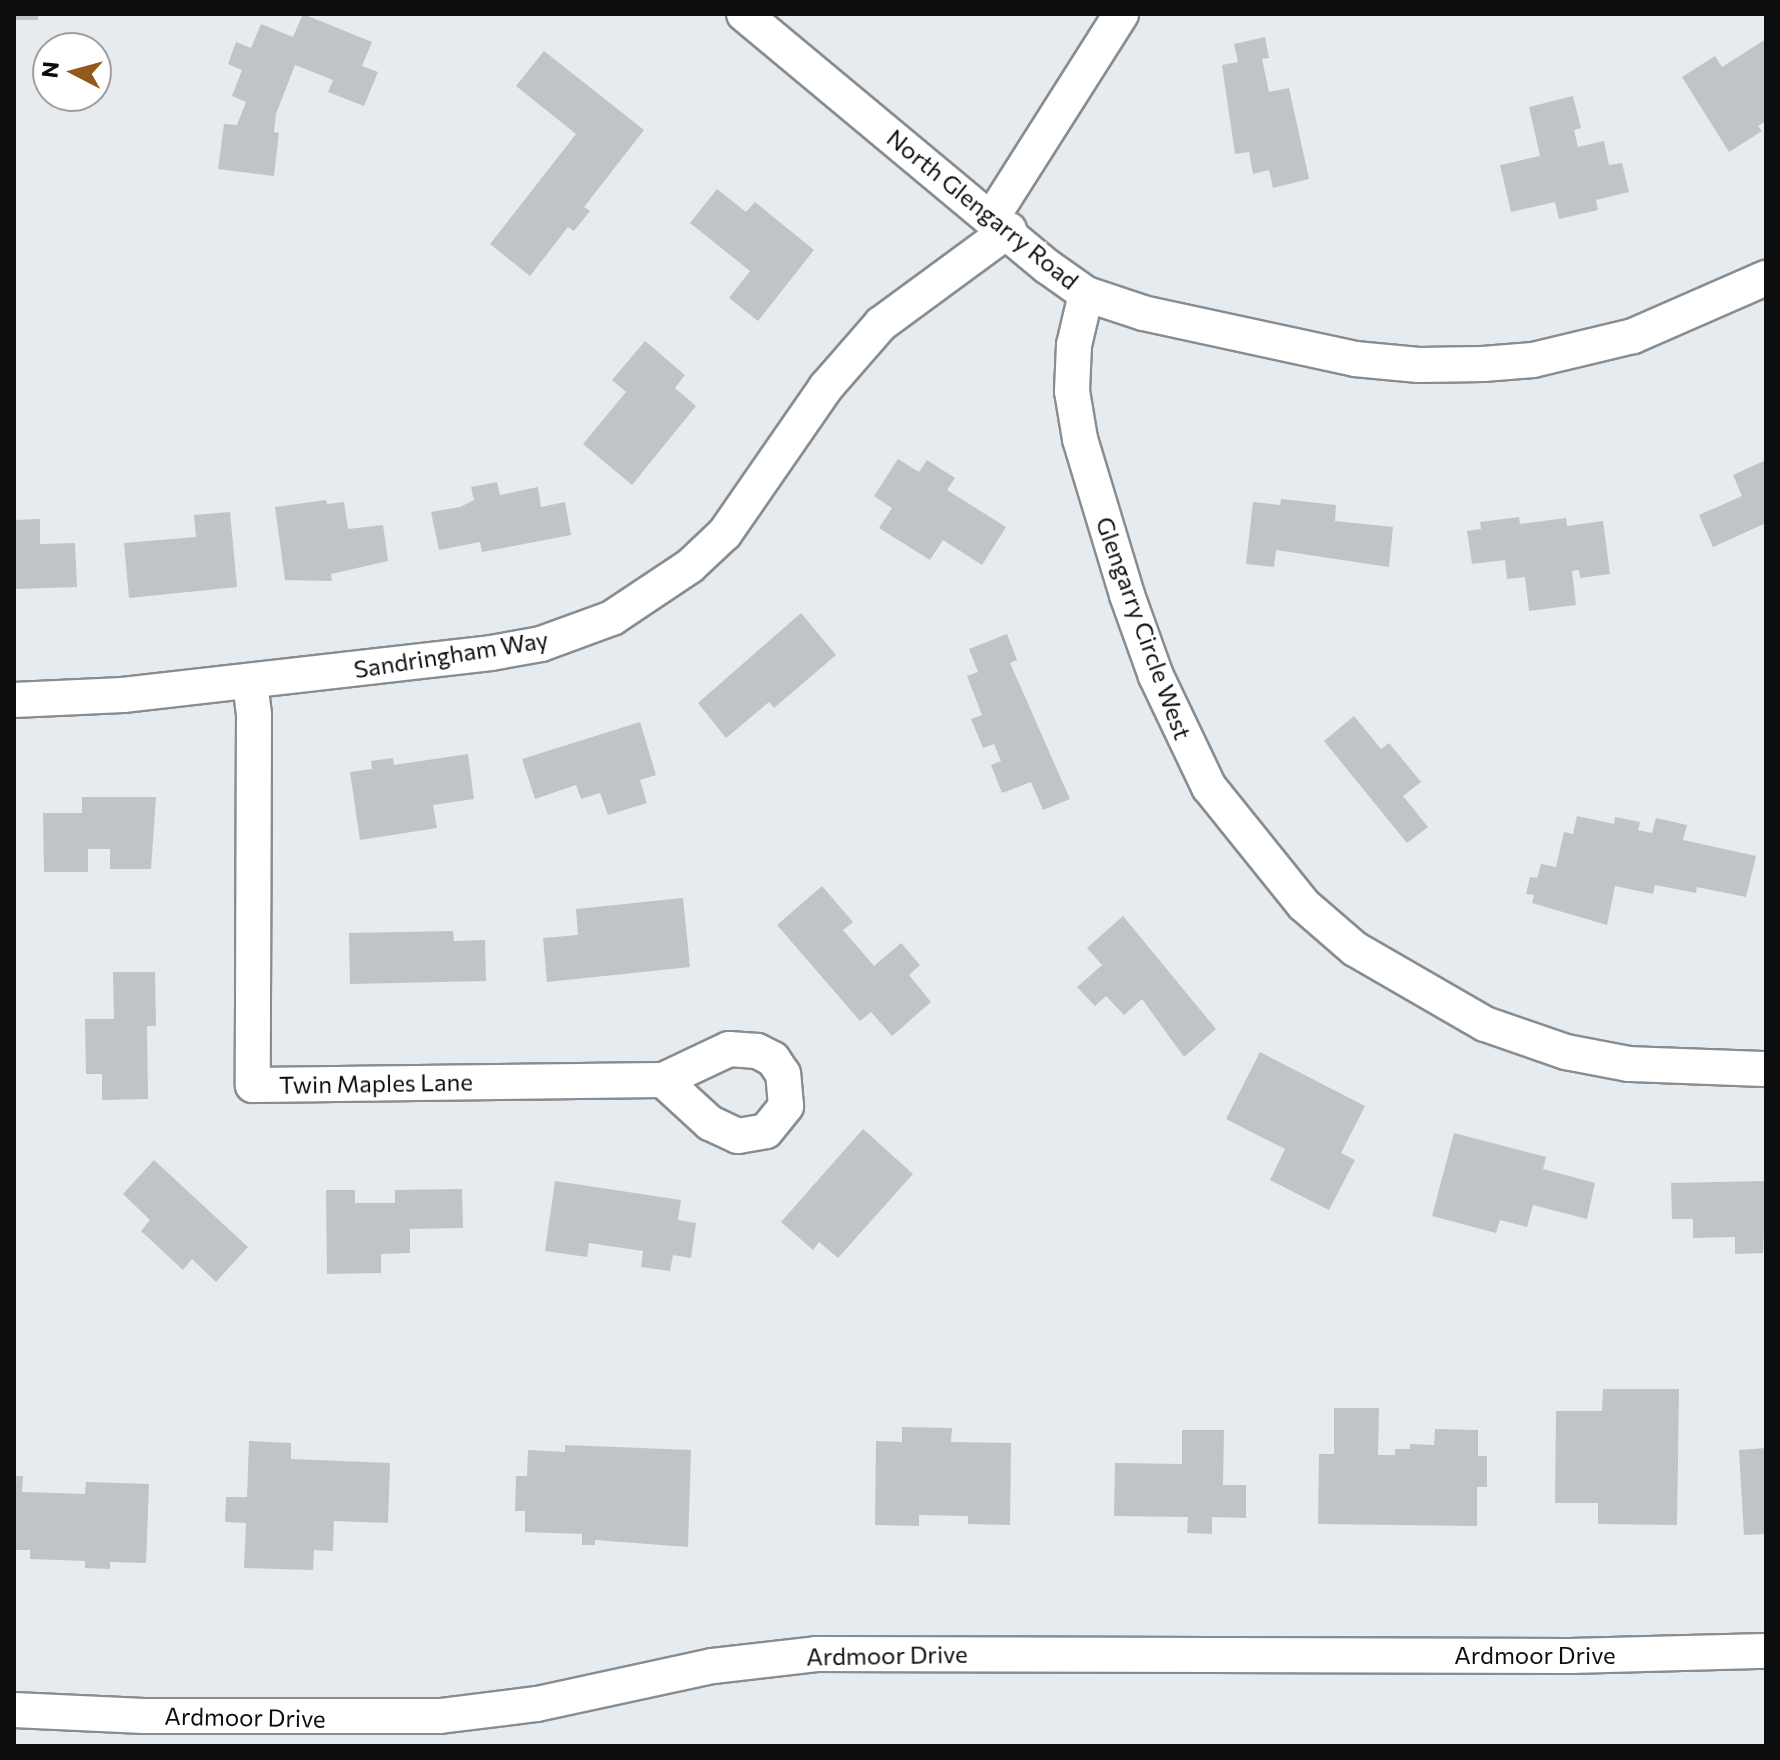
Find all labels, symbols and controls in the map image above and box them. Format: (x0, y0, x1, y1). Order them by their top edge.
north arrow (32, 32, 112, 112)
text: N (35, 60, 64, 79)
street label: North Glengarry Road (881, 123, 1085, 295)
street label: Glengarry Circle West (1090, 513, 1198, 743)
street label: Sandringham Way (352, 624, 550, 684)
street label: Twin Maples Lane (279, 1067, 473, 1099)
street label: Ardmoor Drive (806, 1639, 968, 1671)
street label: Ardmoor Drive (1454, 1641, 1616, 1669)
street label: Ardmoor Drive (164, 1701, 326, 1733)

